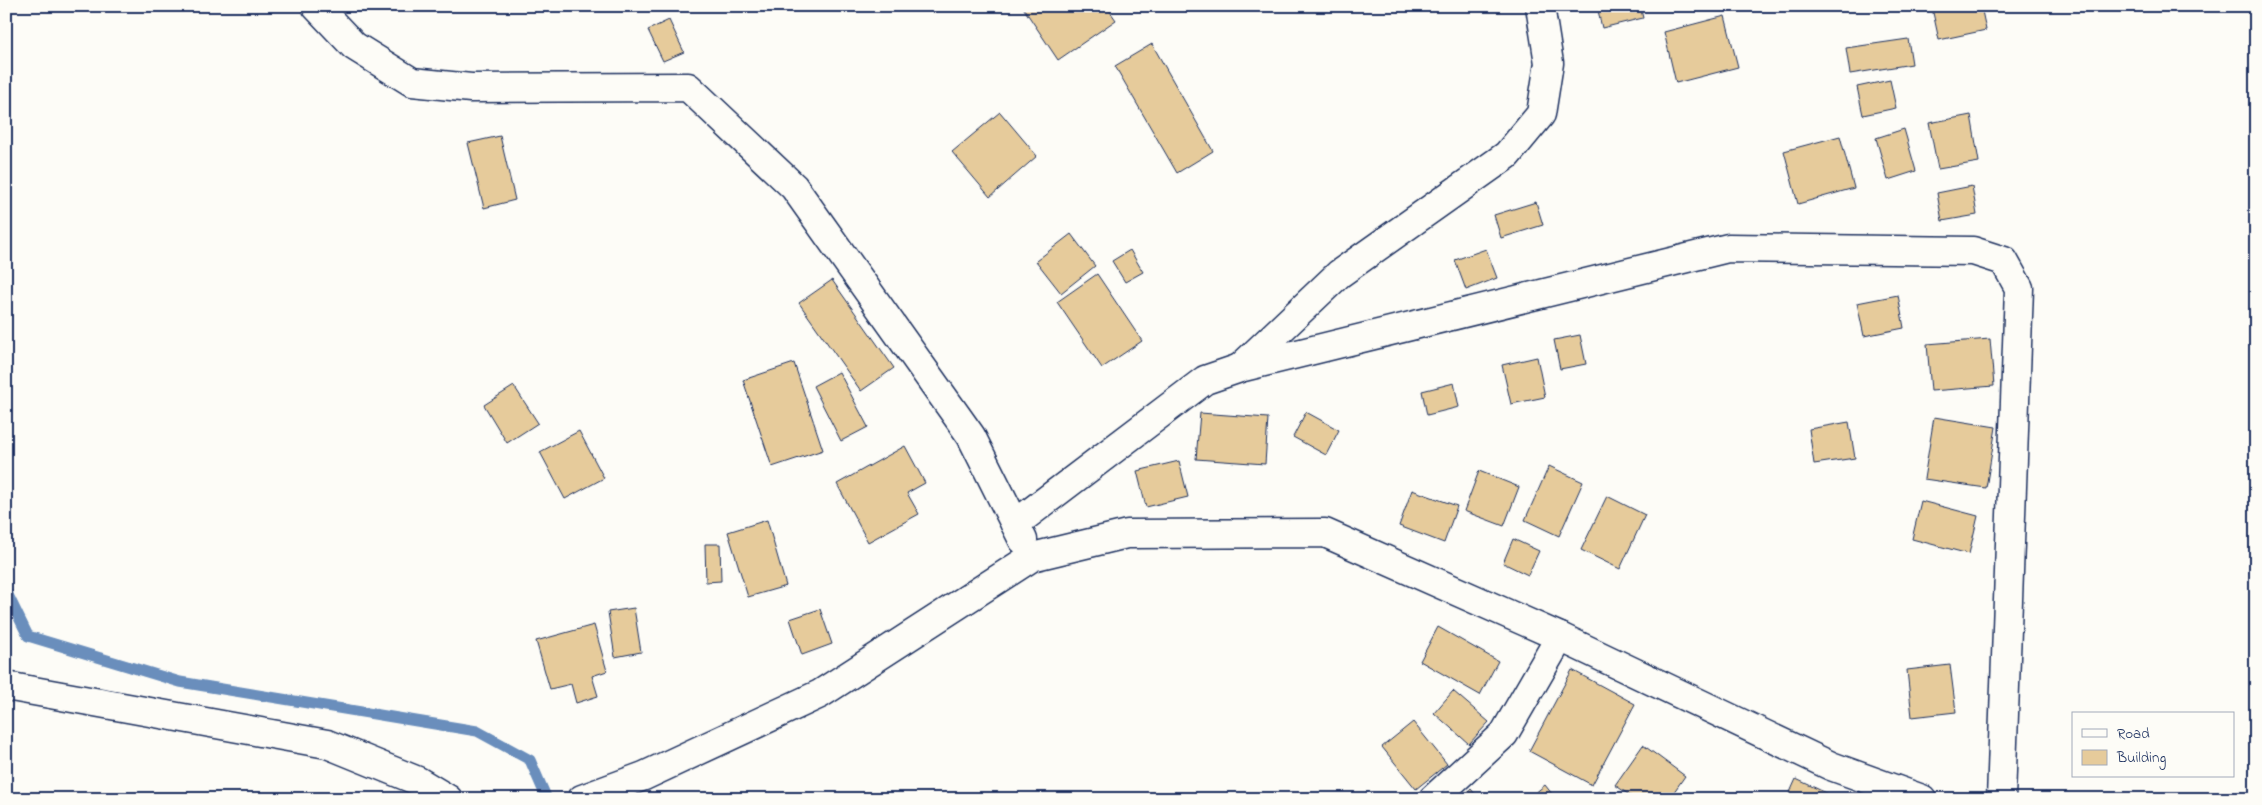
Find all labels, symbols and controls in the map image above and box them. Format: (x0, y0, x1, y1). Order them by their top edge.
legend (2072, 712, 2234, 778)
text: Road (2117, 723, 2150, 745)
text: Building (2116, 747, 2166, 770)

